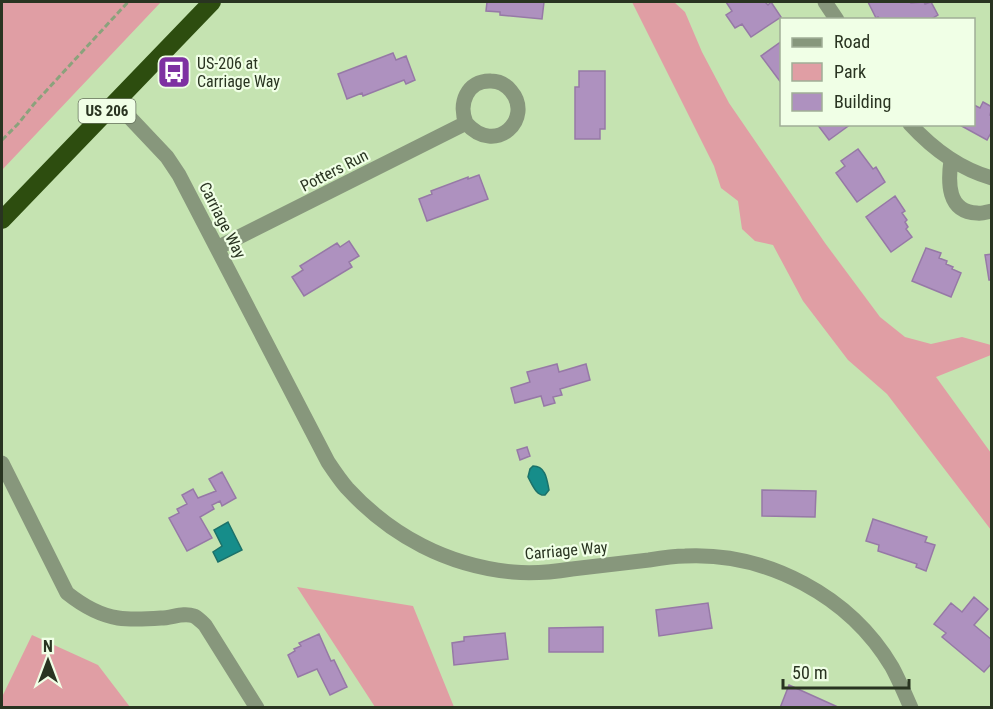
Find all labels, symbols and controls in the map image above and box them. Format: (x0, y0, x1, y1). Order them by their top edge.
legend (780, 18, 975, 126)
text: Road (834, 31, 870, 52)
bus stop icon: US-206 at Carriage Way (156, 54, 192, 90)
place label: US-206 at Carriage Way (197, 54, 280, 91)
text: Park (834, 61, 866, 82)
text: Building (834, 91, 891, 112)
road number: US 206 (78, 99, 136, 123)
street label: Potters Run (297, 145, 371, 196)
street label: Carriage Way (195, 179, 250, 262)
street label: Carriage Way (524, 537, 609, 564)
north arrow (18, 631, 78, 691)
text: N (43, 637, 53, 656)
scale bar (783, 652, 909, 690)
text: 50 m (792, 662, 827, 683)

